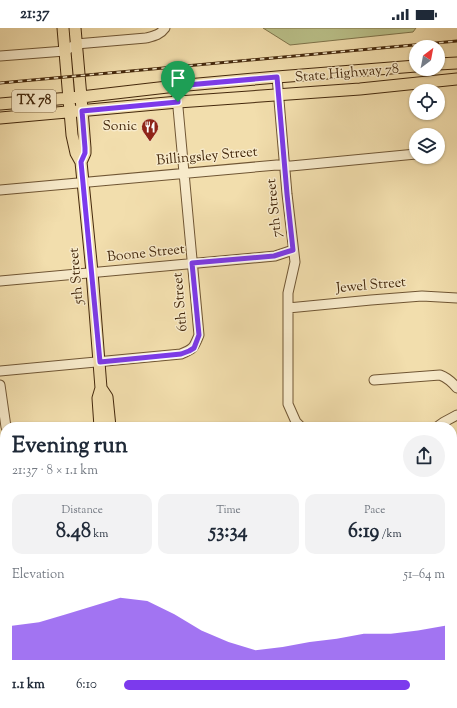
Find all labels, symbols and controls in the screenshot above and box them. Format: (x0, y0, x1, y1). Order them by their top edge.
text: 21:37 (20, 4, 50, 25)
north arrow (409, 40, 445, 76)
map controls (409, 40, 445, 164)
street label: State Highway 78 (294, 59, 400, 89)
pin (161, 61, 195, 102)
icon: arrive (167, 67, 189, 89)
button: locate (409, 84, 445, 120)
road number: TX 78 (12, 90, 56, 112)
place label: Sonic (102, 117, 137, 137)
restaurant icon: Sonic (140, 117, 160, 142)
button: layers (409, 128, 445, 164)
street label: Billingsley Street (156, 143, 259, 171)
street label: 7th Street (262, 177, 288, 238)
street label: Boone Street (106, 240, 186, 268)
street label: 5th Street (65, 247, 90, 306)
street label: 6th Street (168, 272, 194, 332)
street label: Jewel Street (334, 273, 407, 299)
text: Evening run (12, 431, 128, 463)
button: share (403, 435, 445, 477)
text: 21:37 · 8 × 1.1 km (12, 462, 98, 480)
text: Distance (61, 502, 103, 518)
text: Time (216, 502, 241, 518)
text: Pace (364, 502, 385, 518)
text: 8.48 (56, 518, 91, 547)
text: 53:34 (209, 518, 248, 547)
text: 6:19 (348, 518, 379, 547)
text: km (91, 526, 108, 542)
text: /km (379, 526, 402, 542)
text: Elevation (12, 566, 65, 584)
text: 51–64 m (403, 566, 445, 584)
text: 1.1 km (12, 676, 45, 694)
text: 6:10 (76, 676, 97, 694)

